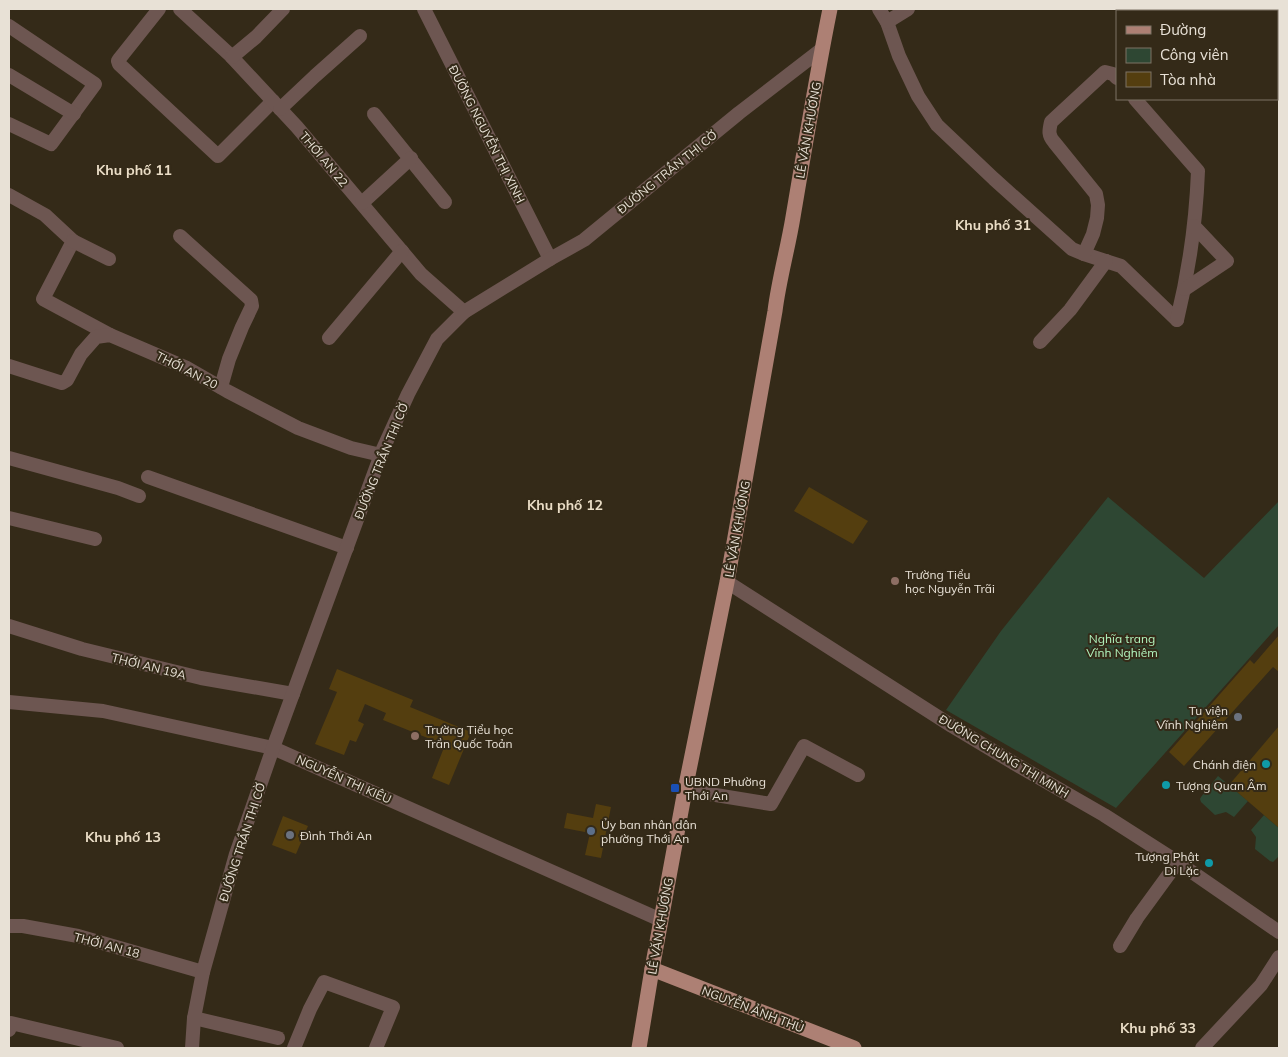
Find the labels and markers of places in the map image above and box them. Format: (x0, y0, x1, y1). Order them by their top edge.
place label: Trường Tiểu học Nguyễn Trãi (905, 567, 995, 596)
marker: Trường Tiểu học Nguyễn Trãi (889, 575, 901, 587)
place label: Tu viện Vĩnh Nghiêm (1156, 703, 1228, 732)
marker: Tu viện Vĩnh Nghiêm (1232, 711, 1244, 723)
place label: Trường Tiểu học Trần Quốc Toản (425, 722, 513, 751)
marker: Trường Tiểu học Trần Quốc Toản (409, 730, 421, 742)
place label: Chánh điện (1193, 757, 1256, 772)
marker: Chánh điện (1260, 758, 1272, 770)
place label: UBND Phường Thới An (685, 774, 766, 803)
place label: Tượng Quan Âm (1176, 778, 1266, 793)
marker: Tượng Quan Âm (1160, 779, 1172, 791)
marker: UBND Phường Thới An (669, 782, 681, 794)
place label: Ủy ban nhân dân phường Thới An (601, 817, 697, 846)
marker: Ủy ban nhân dân phường Thới An (585, 825, 597, 837)
place label: Đình Thới An (300, 828, 372, 843)
marker: Đình Thới An (284, 829, 296, 841)
place label: Tượng Phật Di Lặc (1135, 849, 1199, 878)
marker: Tượng Phật Di Lặc (1203, 857, 1215, 869)

